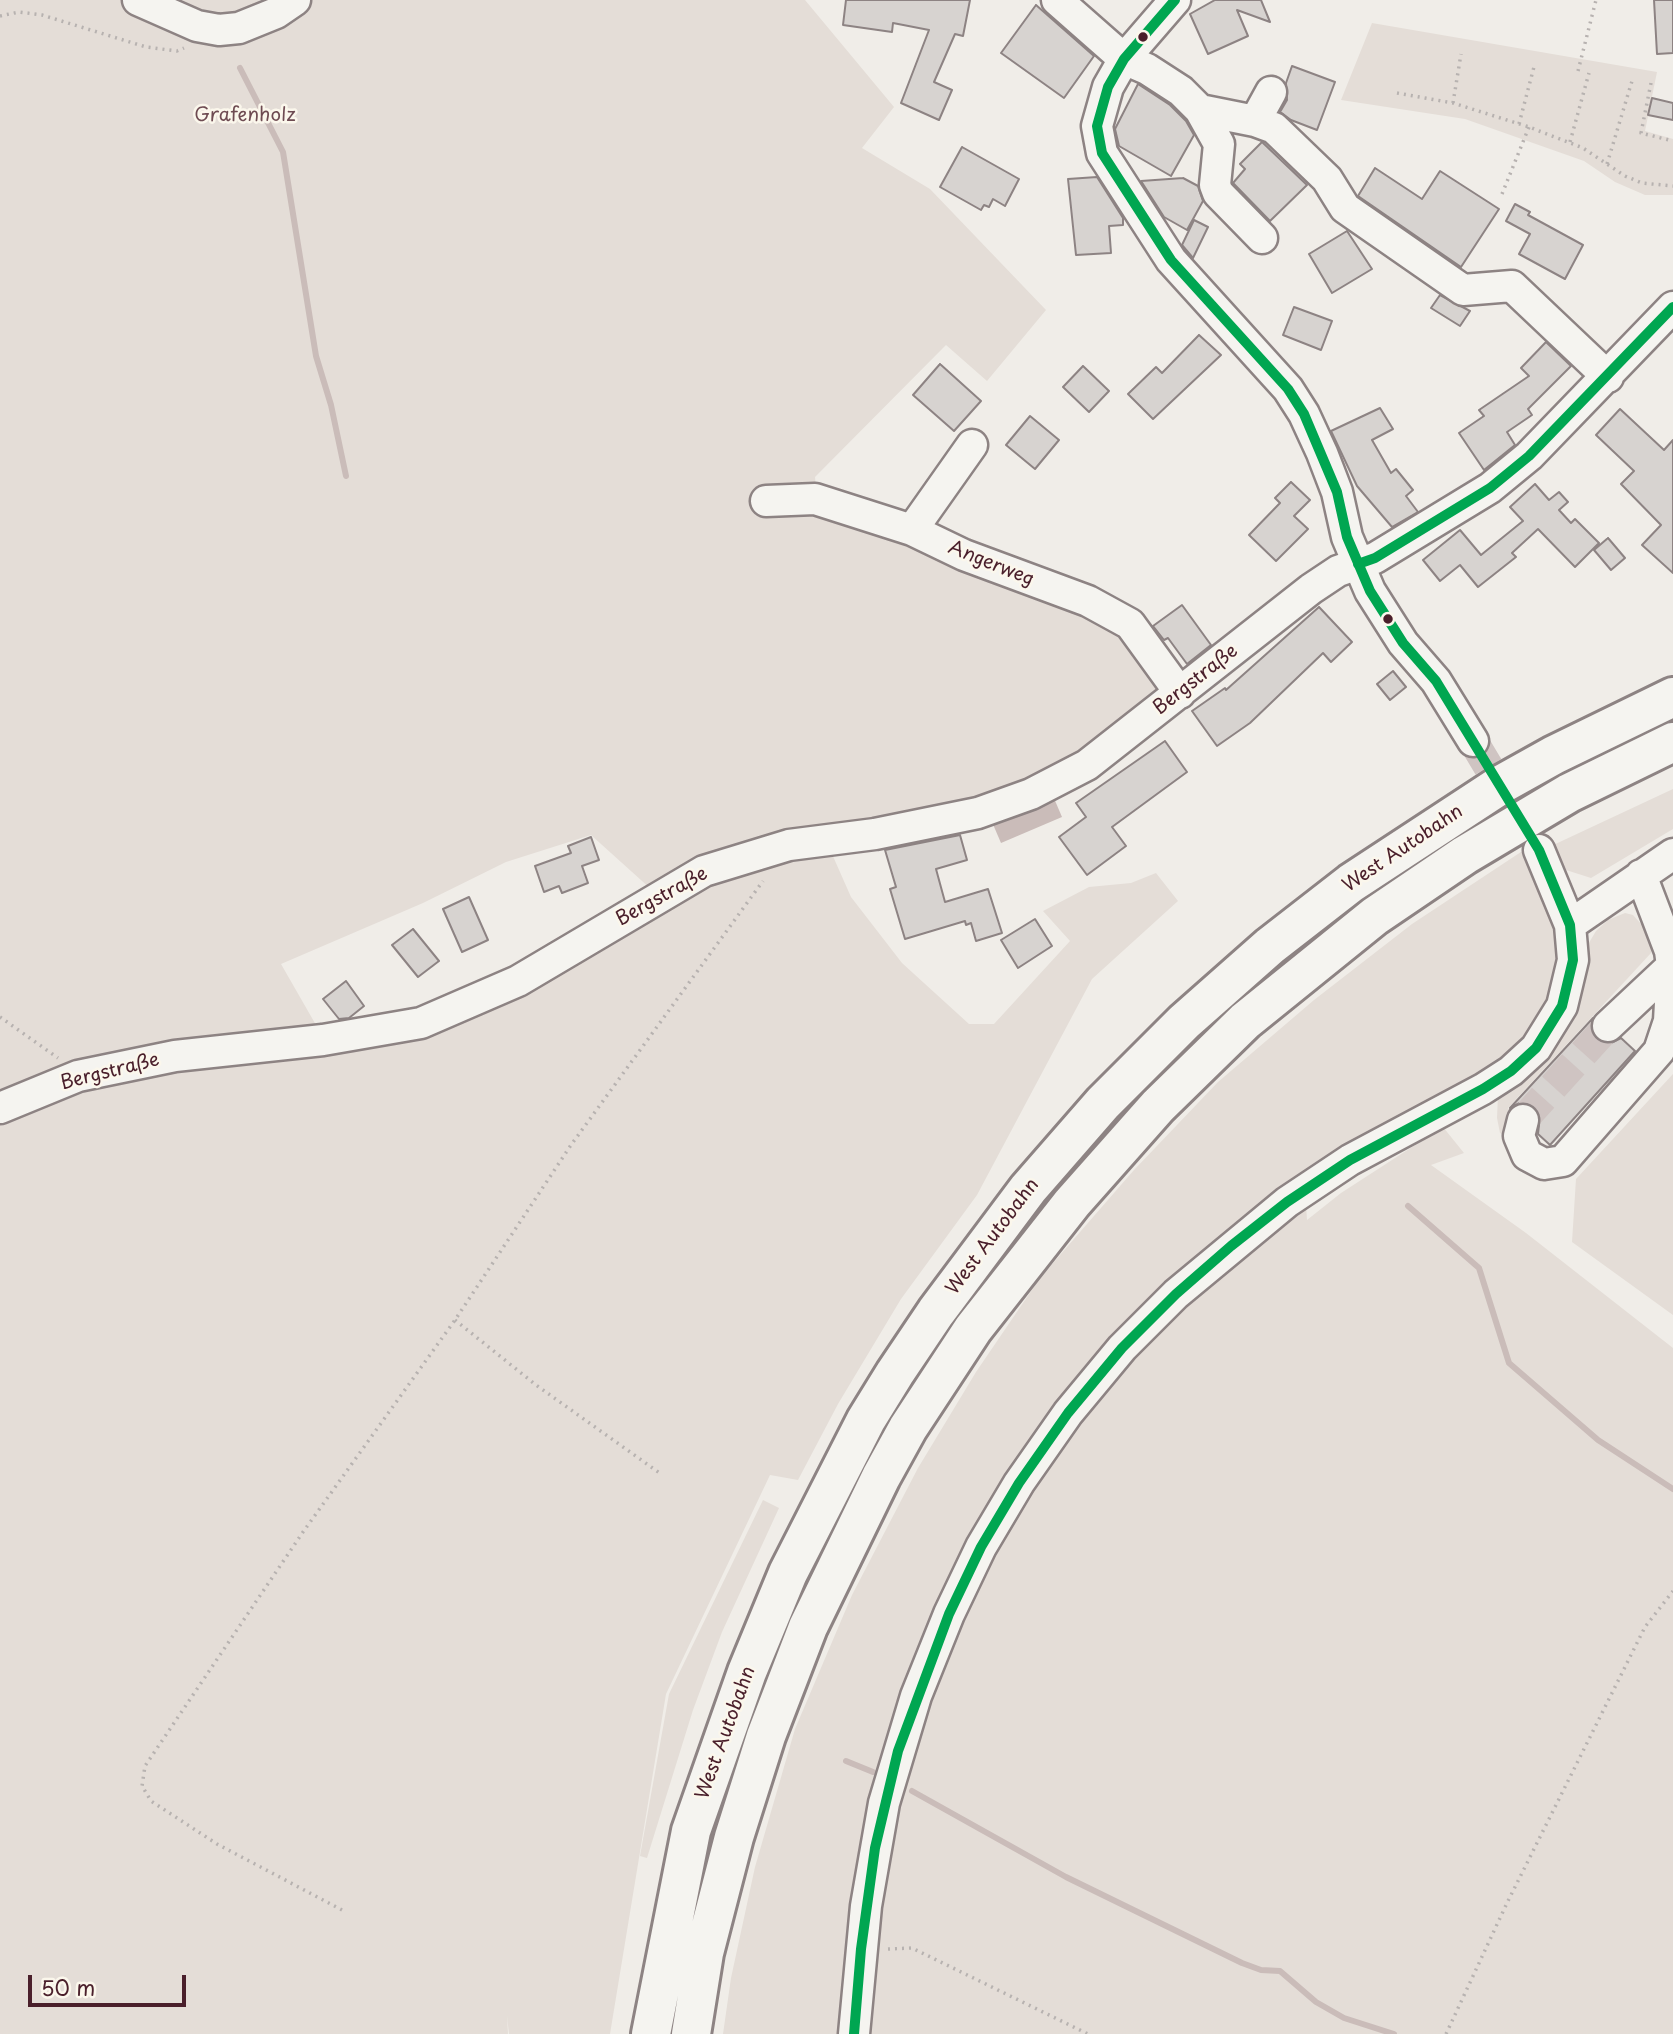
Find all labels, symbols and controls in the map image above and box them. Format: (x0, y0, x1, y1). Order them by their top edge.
unlabelled marker (1136, 30, 1150, 44)
park label: Grafenholz (194, 105, 296, 127)
street label: Angerweg (945, 536, 1037, 592)
unlabelled marker (1381, 612, 1395, 626)
street label: Bergstraße (1149, 640, 1243, 720)
street label: West Autobahn (1339, 800, 1467, 898)
street label: Bergstraße (612, 863, 712, 931)
street label: Bergstraße (58, 1049, 162, 1095)
street label: West Autobahn (942, 1174, 1044, 1300)
street label: West Autobahn (691, 1663, 761, 1803)
scale bar (32, 1960, 189, 2004)
text: 50 m (41, 1971, 95, 2003)

